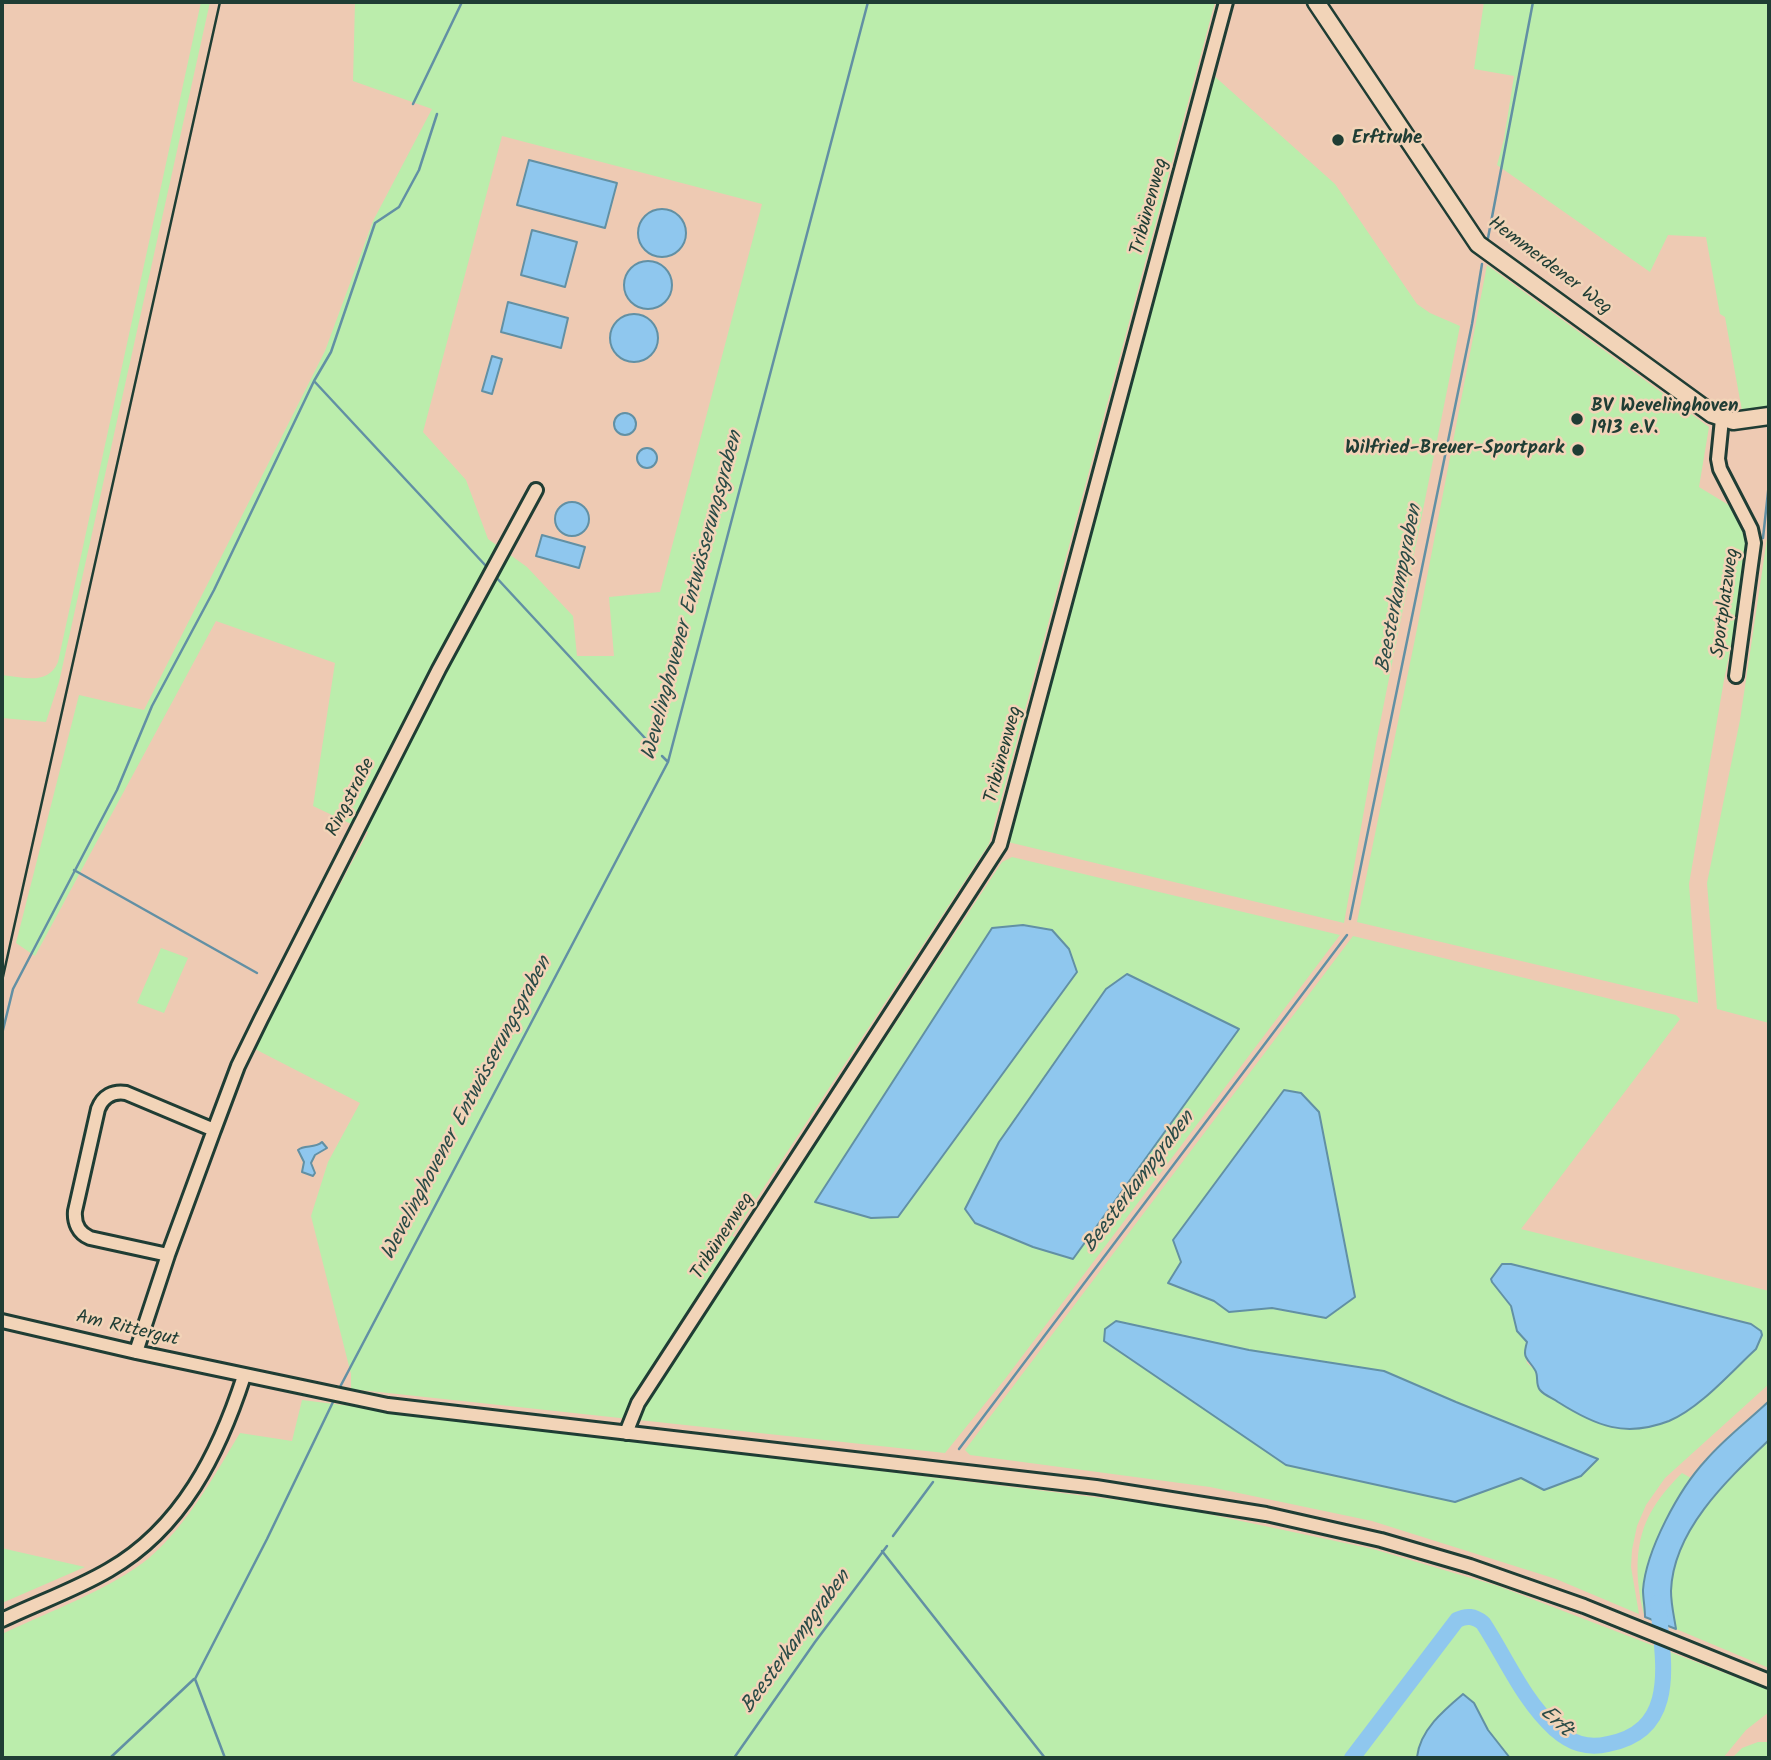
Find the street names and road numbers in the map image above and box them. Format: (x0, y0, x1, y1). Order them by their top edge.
street label: Tribünenweg (1127, 156, 1175, 258)
street label: Hemmerdener Weg (1482, 213, 1616, 321)
street label: Sportplatzweg (1708, 547, 1746, 659)
street label: Tribünenweg (981, 704, 1029, 806)
street label: Ringstraße (323, 755, 381, 841)
street label: Tribünenweg (687, 1189, 761, 1285)
street label: Am Rittergut (73, 1307, 181, 1353)

